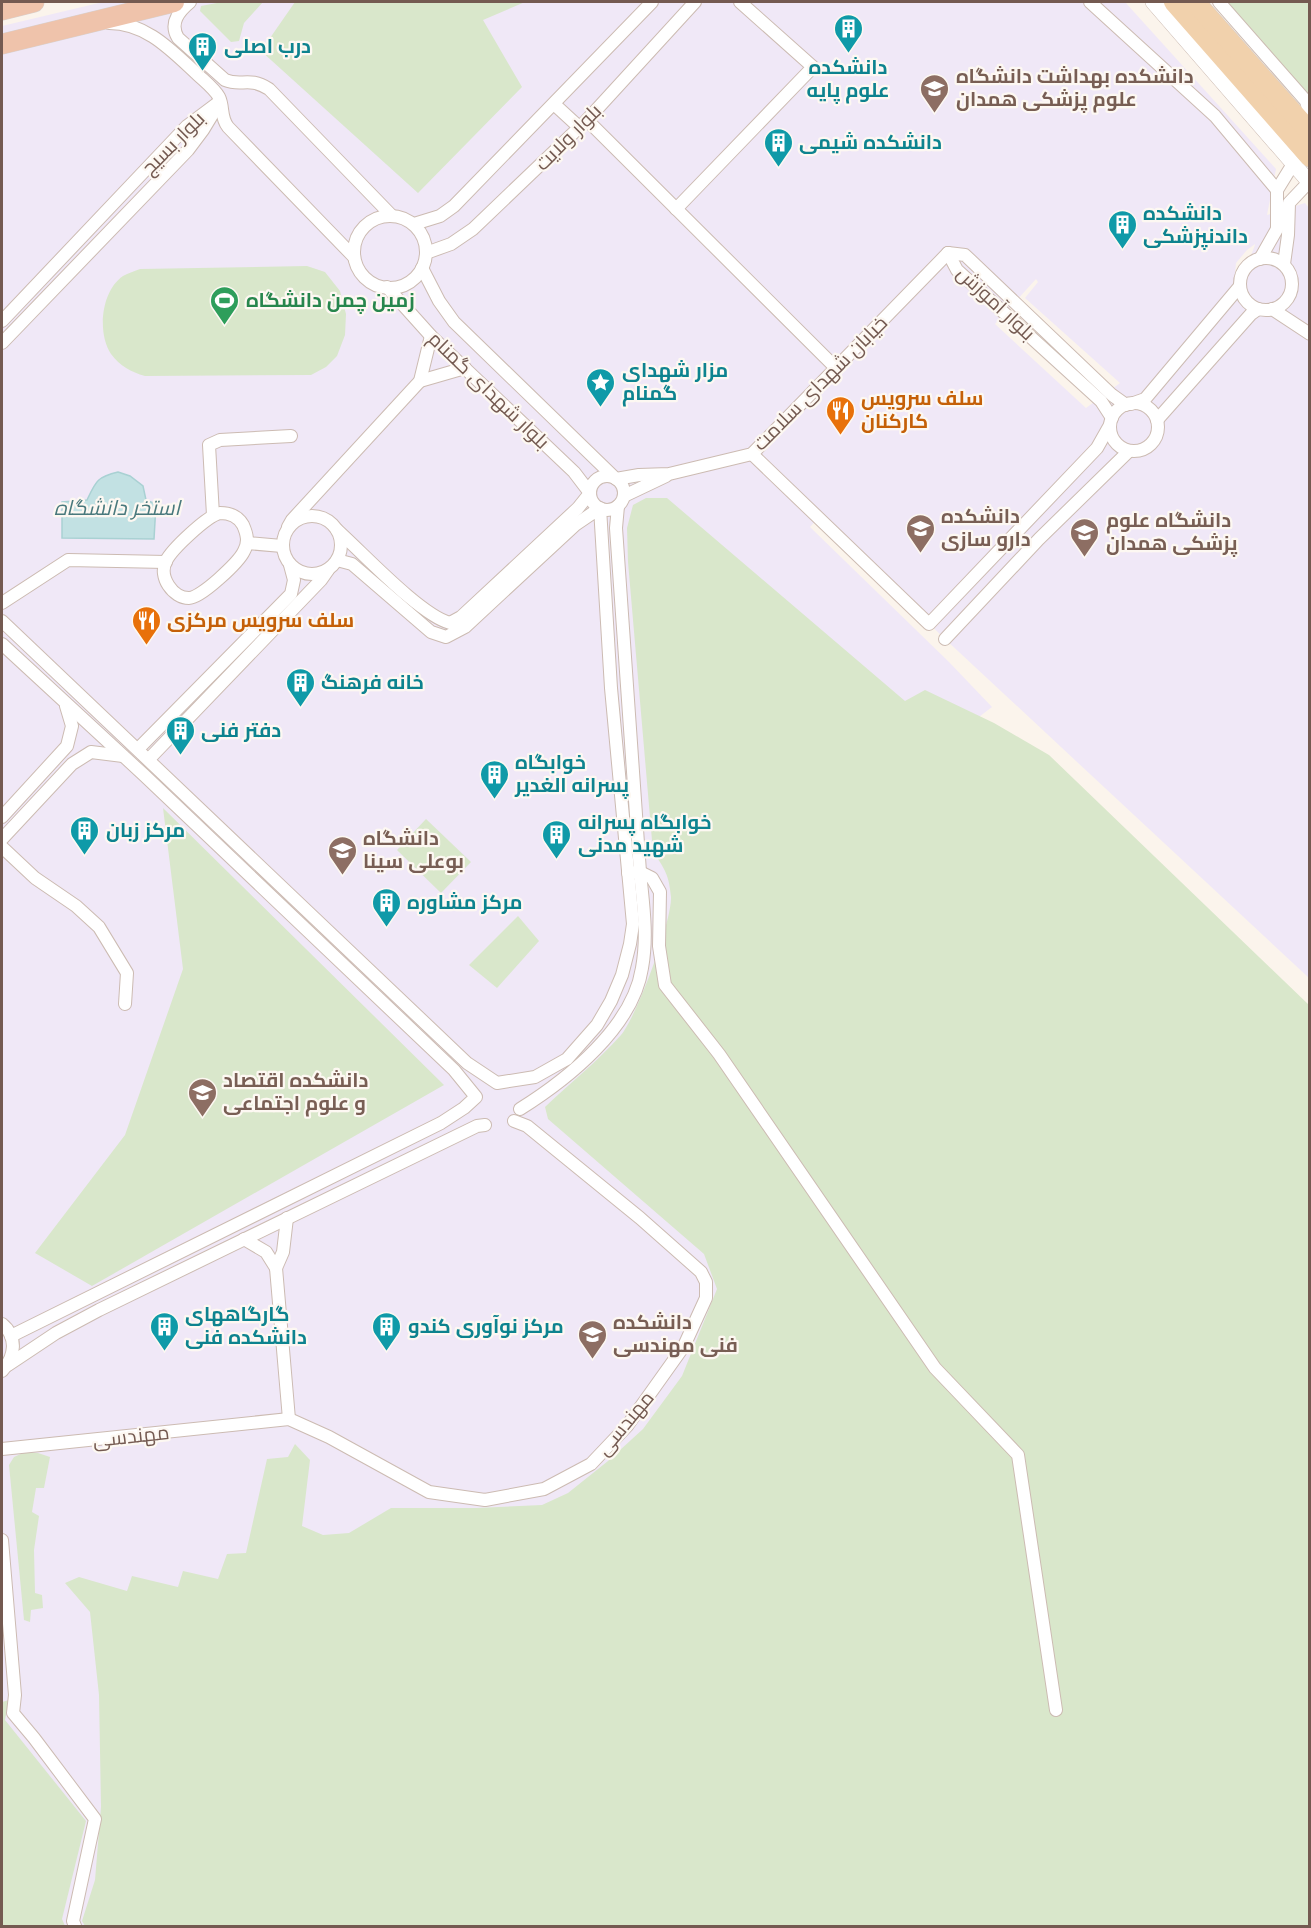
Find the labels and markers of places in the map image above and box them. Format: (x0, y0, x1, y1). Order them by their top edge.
building icon: دانشکده علوم پایه (832, 13, 864, 55)
building icon: درب اصلی (187, 30, 219, 72)
place label: درب اصلی (224, 33, 311, 58)
place label: دانشکده علوم پایه (807, 54, 890, 104)
place label: دانشکده بهداشت دانشگاه علوم پزشکی همدان (956, 63, 1194, 113)
school or university icon: دانشکده بهداشت دانشگاه علوم پزشکی همدان (919, 72, 951, 114)
building icon: دانشکده شیمی (762, 126, 794, 168)
place label: دانشکده شیمی (799, 129, 942, 154)
place label: دانشکده داندنپزشکی (1143, 200, 1248, 250)
building icon: دانشکده داندنپزشکی (1106, 208, 1138, 250)
sports icon: زمین چمن دانشگاه (209, 284, 241, 326)
place label: زمین چمن دانشگاه (246, 287, 415, 314)
place label: مزار شهدای گمنام (622, 357, 728, 407)
place icon: مزار شهدای گمنام (585, 366, 617, 408)
place label: سلف سرویس کارکنان (861, 385, 983, 433)
restaurant icon: سلف سرویس کارکنان (824, 394, 856, 436)
place label: دانشکده دارو سازی (941, 503, 1031, 551)
place label: دانشگاه علوم پزشکی همدان (1106, 507, 1238, 557)
school or university icon: دانشکده دارو سازی (904, 512, 936, 554)
school or university icon: دانشگاه علوم پزشکی همدان (1069, 516, 1101, 558)
restaurant icon: سلف سرویس مرکزی (130, 604, 162, 646)
place label: سلف سرویس مرکزی (167, 607, 354, 632)
building icon: خانه فرهنگ (284, 666, 316, 708)
place label: خانه فرهنگ (321, 669, 424, 694)
building icon: دفتر فنی (164, 714, 196, 756)
place label: دفتر فنی (201, 717, 281, 742)
place label: خوابگاه پسرانه الغدیر (514, 749, 629, 799)
building icon: خوابگاه پسرانه الغدیر (478, 758, 510, 800)
place label: خوابگاه پسرانه شهید مدنی (578, 809, 712, 858)
building icon: مرکز زبان (69, 814, 101, 856)
place label: مرکز زبان (106, 817, 185, 842)
building icon: خوابگاه پسرانه شهید مدنی (541, 818, 573, 860)
place label: دانشگاه بوعلی سینا (363, 825, 464, 873)
school or university icon: دانشگاه بوعلی سینا (326, 834, 358, 876)
building icon: مرکز مشاوره (370, 886, 402, 928)
place label: مرکز مشاوره (407, 889, 522, 914)
place label: دانشکده اقتصاد و علوم اجتماعی (223, 1067, 368, 1117)
school or university icon: دانشکده اقتصاد و علوم اجتماعی (186, 1076, 218, 1118)
place label: گارگاههای دانشکده فنی (185, 1301, 307, 1349)
place label: دانشکده فنی مهندسی (613, 1309, 738, 1358)
building icon: گارگاههای دانشکده فنی (148, 1310, 180, 1352)
building icon: مرکز نوآوری کندو (371, 1310, 403, 1352)
place label: مرکز نوآوری کندو (408, 1313, 564, 1338)
school or university icon: دانشکده فنی مهندسی (576, 1318, 608, 1360)

